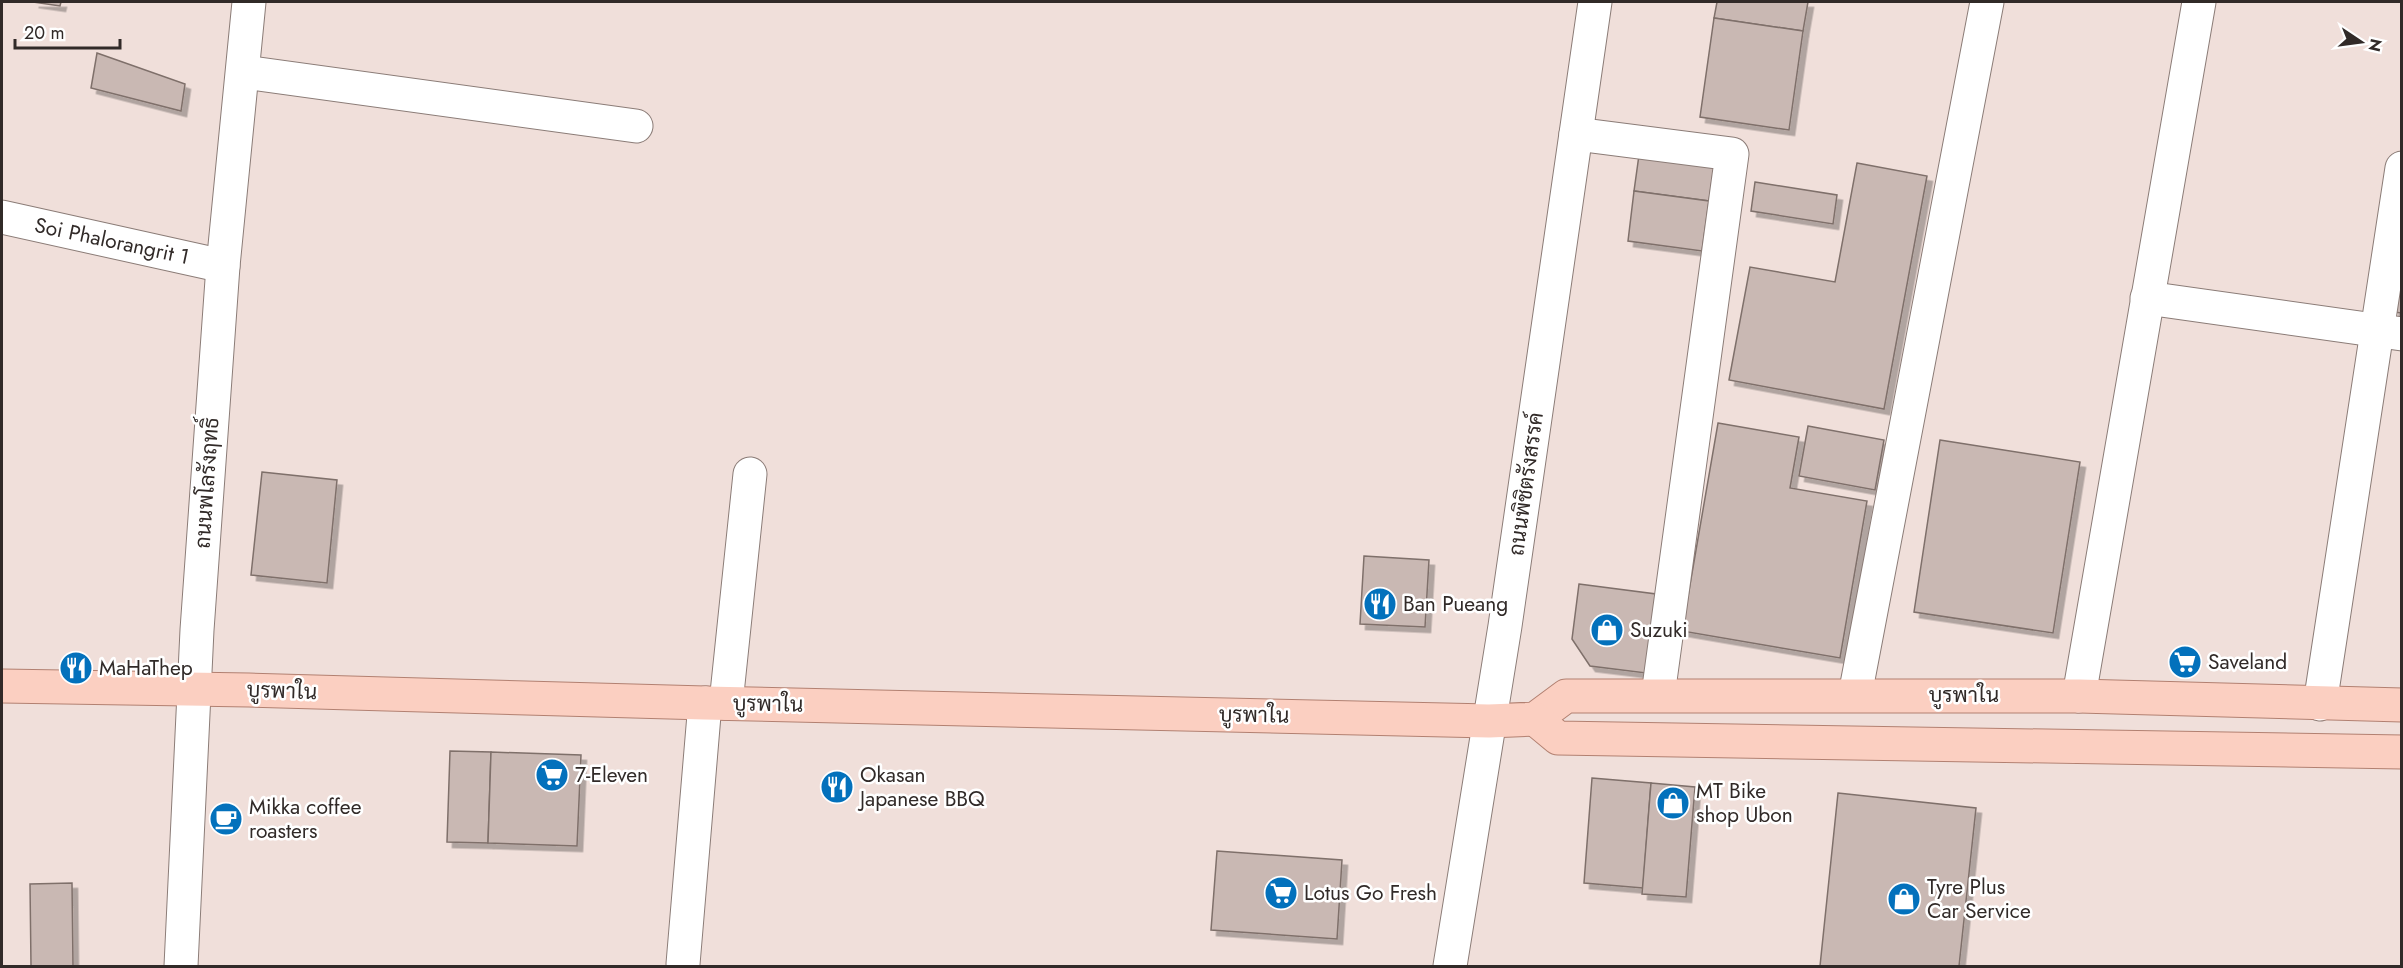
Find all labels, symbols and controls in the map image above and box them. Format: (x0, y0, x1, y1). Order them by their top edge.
scale bar (15, 12, 120, 50)
north arrow (2331, 12, 2391, 72)
text: 20 m (24, 20, 64, 46)
text: N (2362, 36, 2388, 54)
street label: Soi Phalorangrit 1 (32, 210, 192, 272)
street label: ถนนพิชิตรังสรรค์ (1501, 410, 1551, 558)
street label: ถนนพโลรังฤทธิ์ (182, 416, 227, 550)
restaurant icon: Ban Pueang (1362, 586, 1398, 622)
place label: Ban Pueang (1403, 589, 1508, 619)
shop icon: Suzuki (1589, 612, 1625, 648)
place label: Suzuki (1630, 615, 1688, 645)
supermarket icon: Saveland (2167, 644, 2203, 680)
place label: Saveland (2208, 647, 2287, 677)
restaurant icon: MaHaThep (58, 650, 94, 686)
place label: MaHaThep (99, 653, 193, 683)
street label: บูรพาใน (246, 675, 318, 707)
street label: บูรพาใน (1929, 680, 1999, 710)
street label: บูรพาใน (733, 688, 803, 720)
street label: บูรพาใน (1219, 699, 1289, 731)
supermarket icon: 7-Eleven (534, 757, 570, 793)
place label: 7-Eleven (575, 760, 648, 790)
place label: Okasan Japanese BBQ (857, 760, 985, 814)
restaurant icon: Okasan Japanese BBQ (819, 769, 855, 805)
place label: MT Bike shop Ubon (1696, 776, 1793, 830)
shop icon: MT Bike shop Ubon (1655, 785, 1691, 821)
place label: Mikka coffee roasters (249, 792, 362, 846)
cafe icon: Mikka coffee roasters (208, 801, 244, 837)
place label: Tyre Plus Car Service (1927, 872, 2031, 926)
supermarket icon: Lotus Go Fresh (1263, 875, 1299, 911)
place label: Lotus Go Fresh (1304, 878, 1437, 908)
shop icon: Tyre Plus Car Service (1886, 881, 1922, 917)

